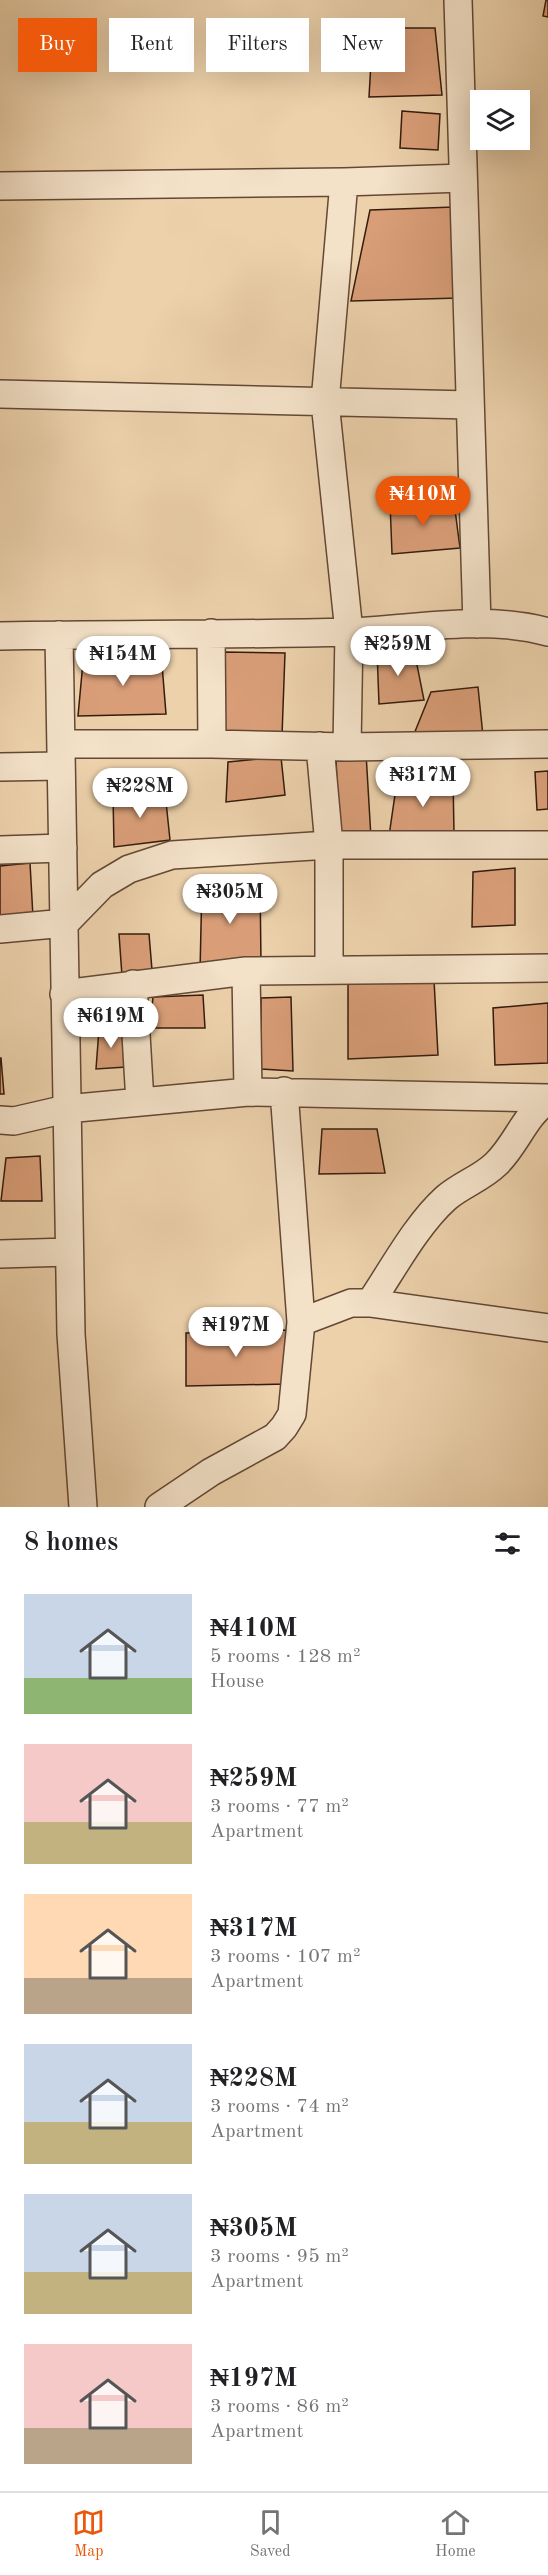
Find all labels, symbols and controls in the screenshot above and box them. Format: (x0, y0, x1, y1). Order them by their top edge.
chip: Buy (18, 18, 97, 72)
chip: Rent (109, 18, 194, 72)
chip: Filters (206, 18, 309, 72)
chip: New (321, 18, 405, 72)
map controls (470, 90, 530, 150)
button: layers (470, 90, 530, 150)
pin: ₦410M (381, 476, 465, 527)
text: ₦410M (389, 485, 457, 505)
pin: ₦259M (356, 626, 440, 677)
text: ₦259M (364, 635, 432, 655)
pin: ₦154M (81, 636, 165, 687)
text: ₦154M (89, 645, 157, 665)
pin: ₦317M (381, 757, 465, 808)
text: ₦317M (389, 766, 457, 786)
pin: ₦228M (98, 768, 182, 819)
text: ₦228M (106, 777, 174, 797)
pin: ₦305M (188, 874, 272, 925)
text: ₦305M (196, 883, 264, 903)
pin: ₦619M (69, 998, 153, 1049)
text: ₦619M (77, 1007, 145, 1027)
pin: ₦197M (194, 1307, 278, 1358)
text: ₦197M (202, 1316, 270, 1336)
icon: filters (491, 1527, 524, 1560)
text: 8 homes (24, 1530, 118, 1556)
text: ₦410M (210, 1616, 297, 1642)
icon: home (72, 1618, 144, 1690)
text: 5 rooms · 128 m² (210, 1647, 360, 1667)
text: House (210, 1672, 264, 1692)
text: ₦259M (210, 1766, 297, 1792)
icon: home (72, 1768, 144, 1840)
text: 3 rooms · 77 m² (210, 1797, 349, 1817)
text: Apartment (210, 1822, 304, 1842)
text: ₦317M (210, 1916, 297, 1942)
icon: home (72, 1918, 144, 1990)
text: 3 rooms · 107 m² (210, 1947, 360, 1967)
text: Apartment (210, 1972, 304, 1992)
text: ₦228M (210, 2066, 297, 2092)
icon: home (72, 2068, 144, 2140)
text: 3 rooms · 74 m² (210, 2097, 349, 2117)
text: Apartment (210, 2122, 304, 2142)
text: ₦305M (210, 2216, 297, 2242)
icon: home (72, 2218, 144, 2290)
text: 3 rooms · 95 m² (210, 2247, 349, 2267)
text: Apartment (210, 2272, 304, 2292)
text: ₦197M (210, 2366, 297, 2392)
icon: home (72, 2368, 144, 2440)
text: 3 rooms · 86 m² (210, 2397, 349, 2417)
text: Apartment (210, 2422, 304, 2442)
tab: Map (72, 2506, 105, 2562)
tab: Saved (250, 2506, 291, 2562)
tab: Home (435, 2506, 476, 2562)

